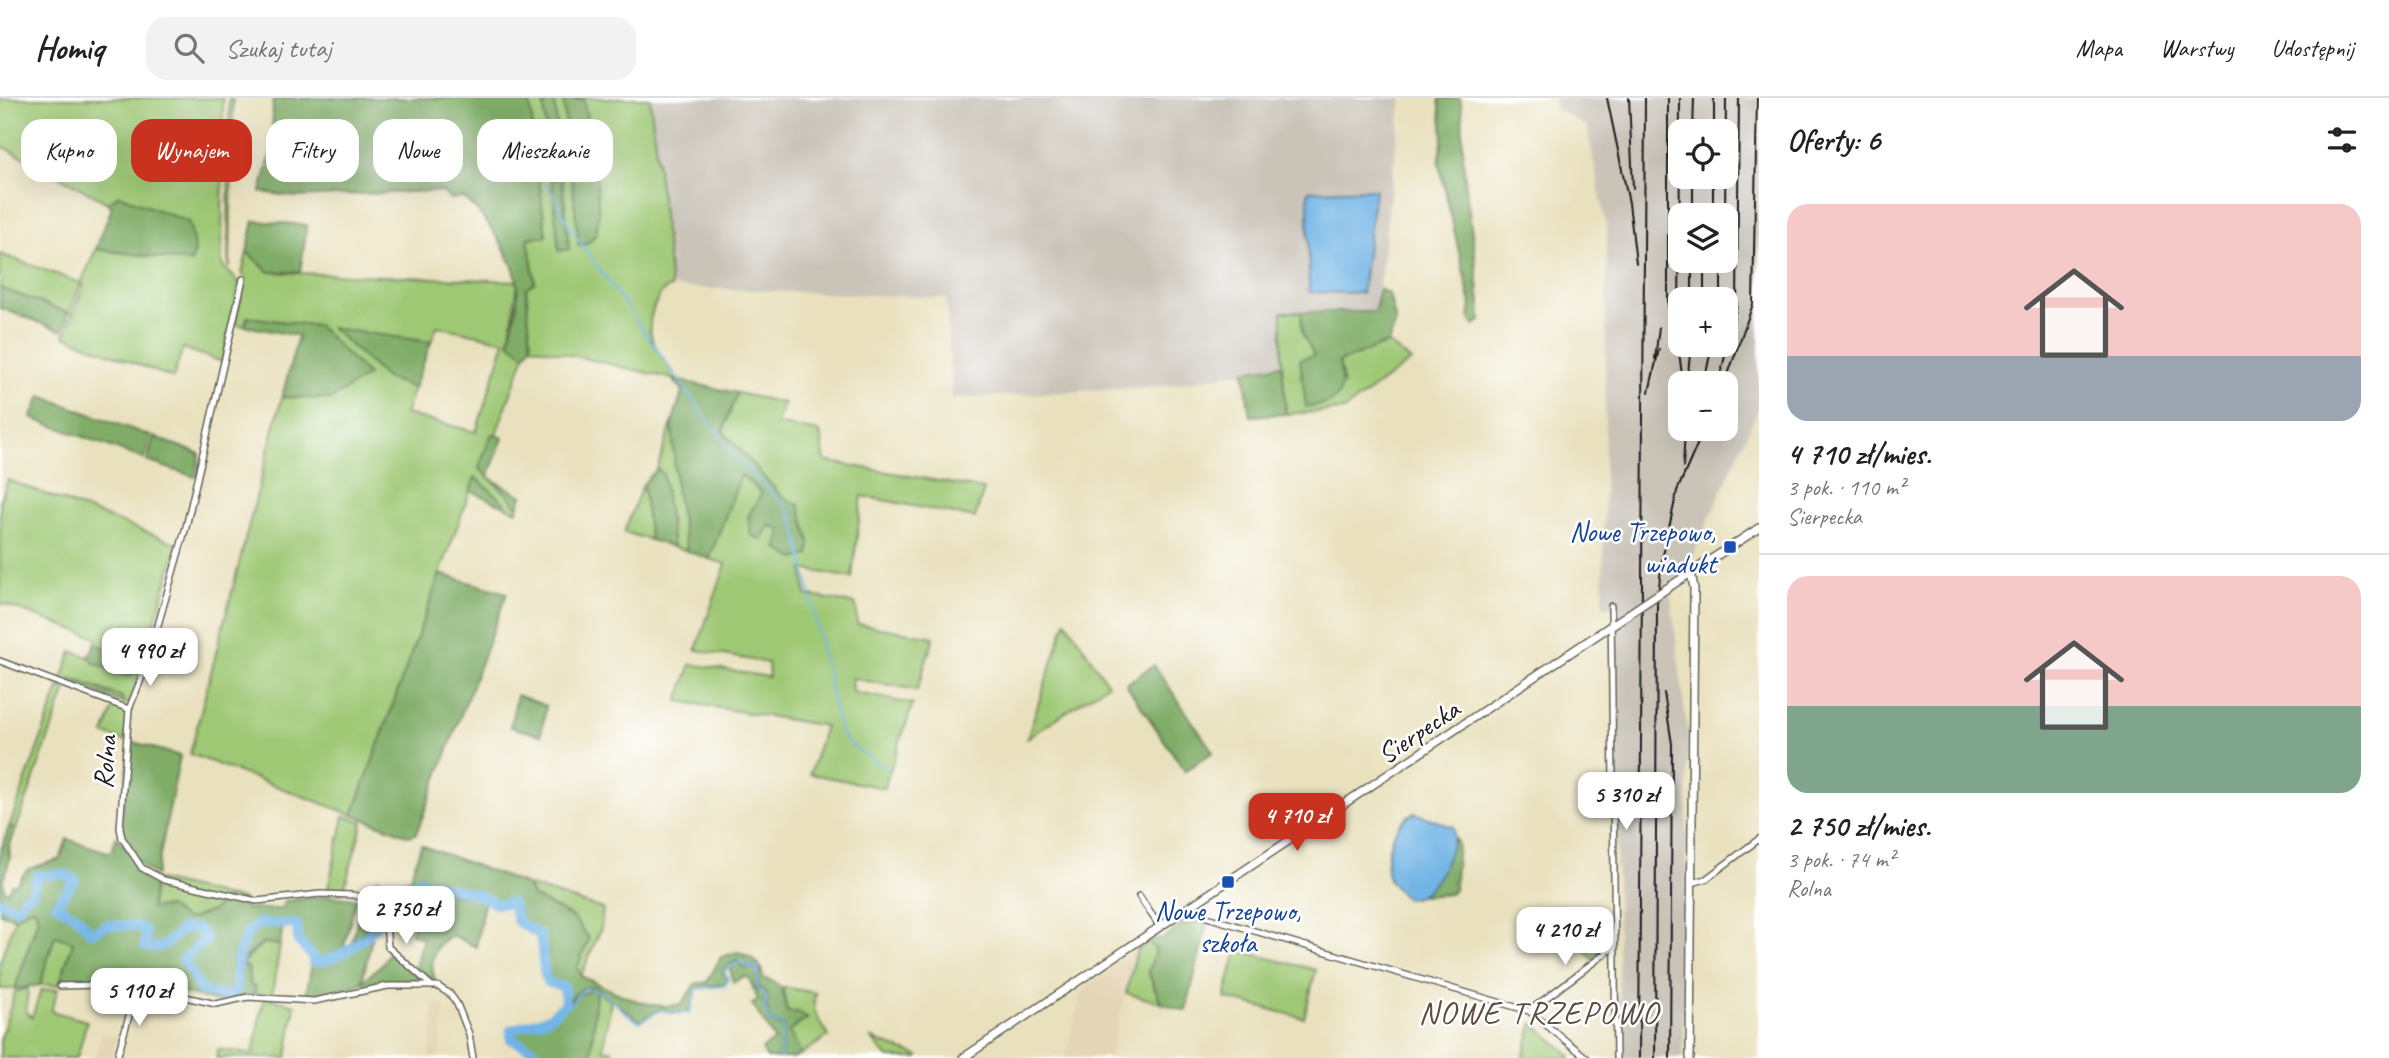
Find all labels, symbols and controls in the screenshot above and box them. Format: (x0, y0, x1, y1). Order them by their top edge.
search box (146, 17, 636, 80)
text: Homiq (35, 27, 104, 69)
icon: search (170, 29, 208, 67)
text: Szukaj tutaj (226, 32, 332, 65)
text: Mapa (2076, 33, 2122, 63)
text: Warstwy (2160, 33, 2233, 63)
text: Udostępnij (2271, 33, 2354, 63)
chip: Kupno (21, 119, 117, 182)
chip: Wynajem (131, 119, 252, 182)
chip: Filtry (266, 119, 359, 182)
chip: Nowe (373, 119, 463, 182)
chip: Mieszkanie (477, 119, 613, 182)
map controls (1668, 119, 1738, 441)
button: locate (1668, 119, 1738, 189)
text: Oferty: 6 (1787, 121, 1880, 159)
icon: filters (2323, 121, 2361, 159)
button: layers (1668, 203, 1738, 273)
icon: home (2011, 250, 2137, 376)
button: + (1668, 287, 1738, 357)
button: − (1668, 371, 1738, 441)
text: 4 710 zł/mies. (1787, 435, 1931, 473)
text: 3 pok. · 110 m² (1787, 473, 1905, 502)
text: Sierpecka (1787, 502, 1862, 531)
place label: Nowe Trzepowo, wiadukt (1569, 514, 1719, 581)
marker: Nowe Trzepowo, wiadukt (1722, 539, 1738, 555)
icon: home (2011, 622, 2137, 748)
pin: 4 990 zł (78, 628, 222, 688)
text: 4 990 zł (118, 636, 182, 665)
street label: Sierpecka (1371, 690, 1467, 771)
street label: Rolna (85, 732, 124, 790)
pin: 5 310 zł (1554, 772, 1698, 832)
text: 5 310 zł (1594, 780, 1658, 809)
pin: 4 710 zł (1225, 794, 1369, 853)
text: 4 710 zł (1265, 801, 1329, 830)
text: 2 750 zł/mies. (1787, 807, 1930, 845)
text: 3 pok. · 74 m² (1787, 845, 1895, 874)
marker: Nowe Trzepowo, szkoła (1220, 874, 1236, 890)
text: Rolna (1787, 874, 1831, 903)
pin: 2 750 zł (334, 886, 478, 946)
place label: Nowe Trzepowo, szkoła (1155, 893, 1301, 960)
text: 2 750 zł (374, 894, 438, 923)
pin: 4 210 zł (1493, 908, 1637, 967)
text: 4 210 zł (1533, 915, 1597, 944)
pin: 5 110 zł (67, 968, 211, 1028)
text: 5 110 zł (107, 976, 171, 1005)
district label: NOWE TRZEPOWO (1418, 992, 1661, 1033)

